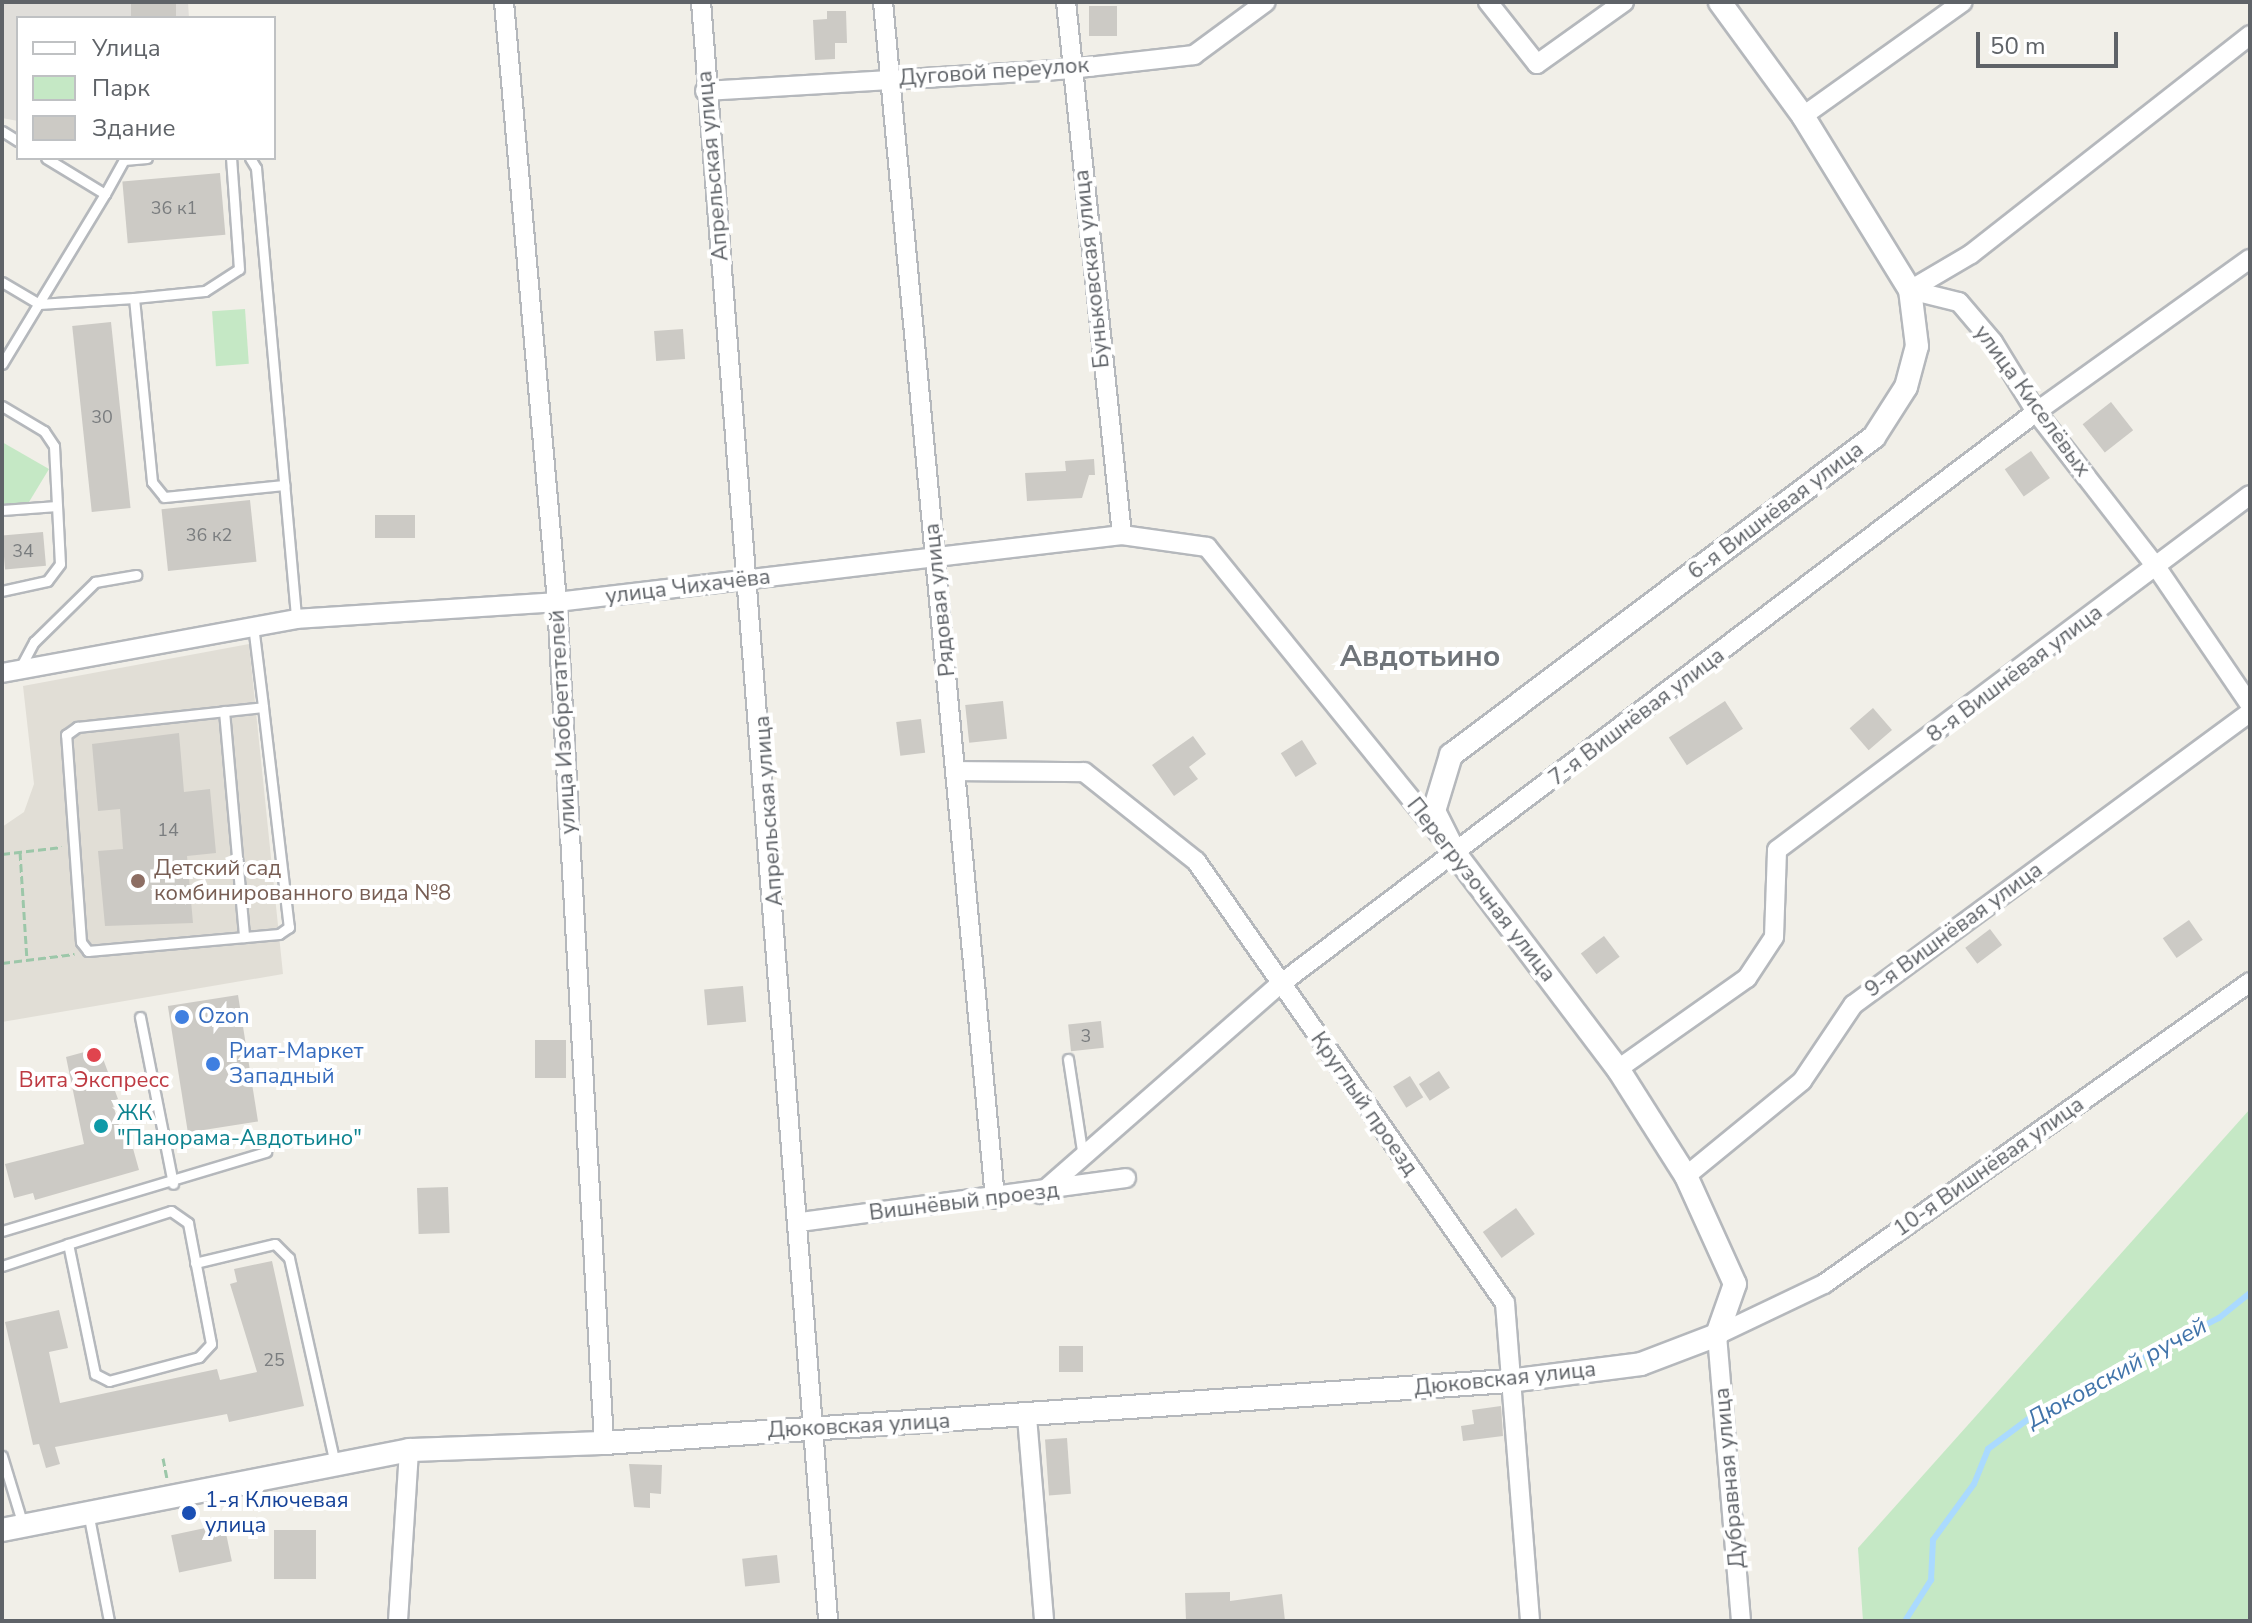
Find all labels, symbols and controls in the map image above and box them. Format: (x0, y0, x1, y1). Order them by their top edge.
legend (16, 16, 276, 160)
scale bar (1980, 16, 2122, 66)
text: 50 m (1990, 30, 2046, 62)
text: Улица (92, 32, 161, 64)
street label: Дуговой переулок (898, 52, 1090, 92)
street label: Апрельская улица (692, 70, 734, 262)
text: Парк (92, 72, 150, 104)
text: Здание (92, 112, 176, 144)
street label: Буньковская улица (1068, 168, 1116, 370)
house number: 36 к1 (151, 197, 197, 219)
street label: улица Киселёвых (1968, 320, 2096, 482)
house number: 30 (91, 406, 113, 428)
street label: 6-я Вишнёвая улица (1683, 436, 1869, 586)
street label: Рядовая улица (919, 522, 961, 678)
house number: 36 к2 (186, 524, 232, 546)
house number: 34 (12, 540, 34, 562)
street label: улица Чихачёва (604, 564, 772, 610)
street label: 8-я Вишнёвая улица (1922, 599, 2108, 749)
street label: улица Изобретателей (544, 609, 582, 835)
district label: Авдотьино (1340, 639, 1500, 675)
street label: 7-я Вишнёвая улица (1544, 642, 1730, 792)
street label: Апрельская улица (749, 715, 789, 907)
street label: Перегрузочная улица (1401, 793, 1561, 987)
house number: 14 (157, 819, 179, 841)
place label: Детский сад комбинированного вида №8 (154, 855, 451, 906)
street label: 9-я Вишнёвая улица (1860, 857, 2048, 1003)
marker: Детский сад комбинированного вида №8 (129, 872, 147, 890)
place label: Ozon (198, 1004, 250, 1030)
marker: Ozon (173, 1008, 191, 1026)
house number: 3 (1081, 1025, 1091, 1047)
street label: Круглый проезд (1305, 1027, 1423, 1181)
place label: Риат-Маркет Западный (229, 1038, 363, 1090)
marker: Вита Экспресс (85, 1046, 103, 1064)
marker: Риат-Маркет Западный (204, 1055, 222, 1073)
place label: Вита Экспресс (19, 1068, 169, 1094)
street label: 10-я Вишнёвая улица (1889, 1091, 2089, 1243)
place label: ЖК "Панорама-Авдотьино" (117, 1100, 362, 1152)
marker: ЖК "Панорама-Авдотьино" (92, 1117, 110, 1135)
street label: Вишнёвый проезд (868, 1177, 1060, 1227)
water label: Дюковский ручей (2022, 1312, 2212, 1434)
house number: 25 (263, 1349, 285, 1371)
street label: Дюковская улица (1413, 1356, 1597, 1402)
street label: Дубравная улица (1709, 1387, 1751, 1569)
street label: Дюковская улица (767, 1408, 951, 1444)
place label: 1-я Ключевая улица (205, 1487, 349, 1538)
marker: 1-я Ключевая улица (180, 1504, 198, 1522)

